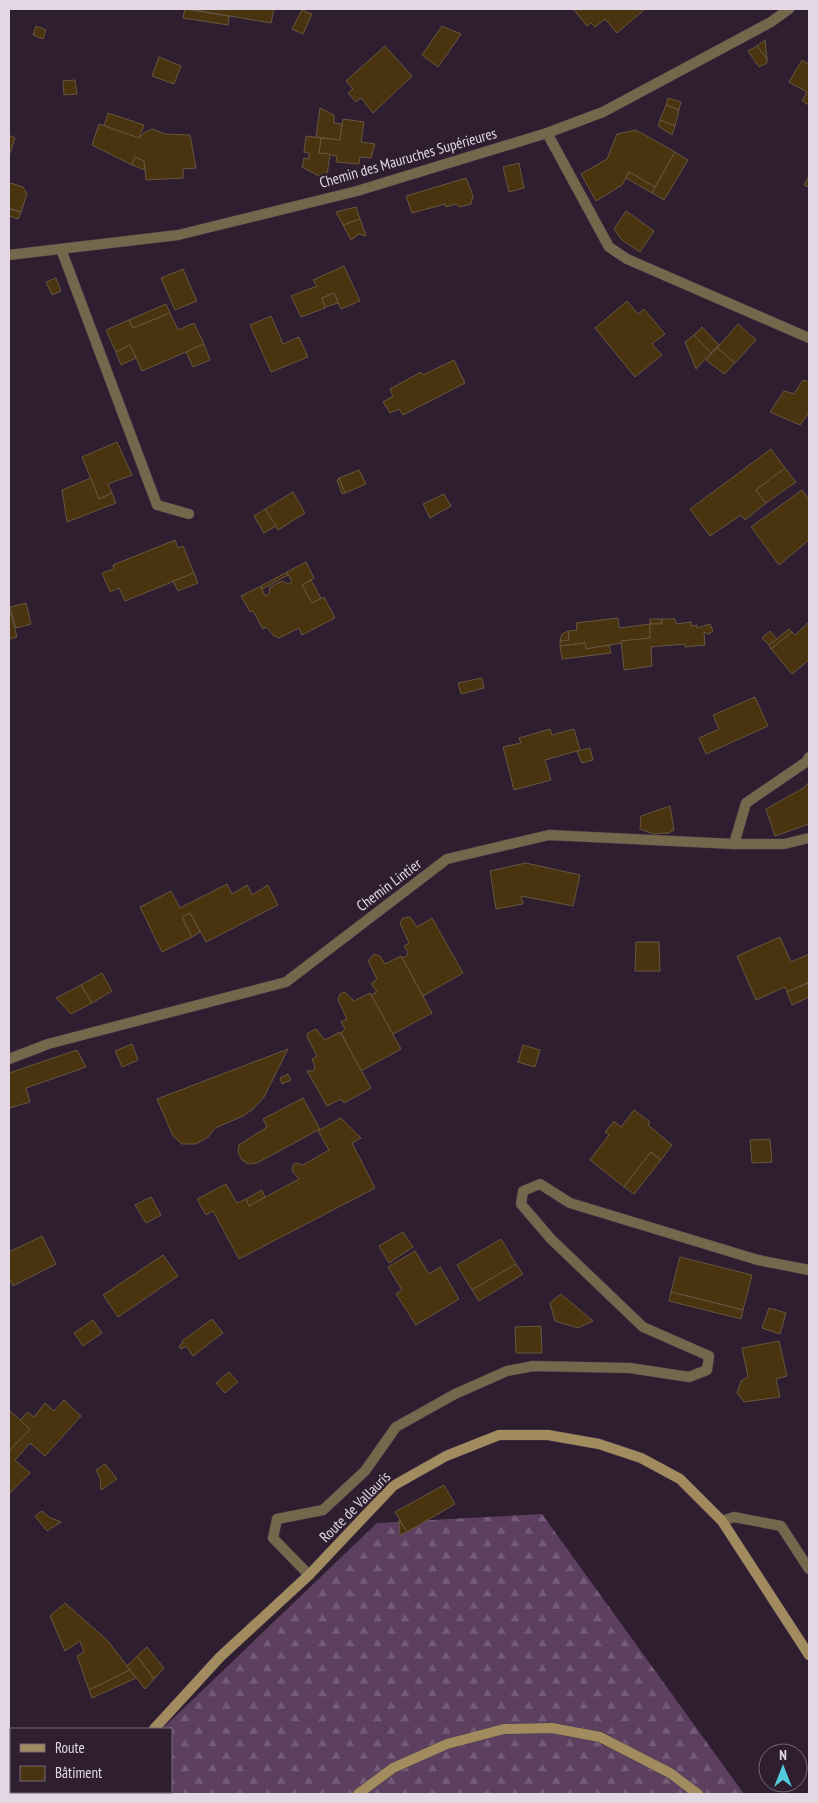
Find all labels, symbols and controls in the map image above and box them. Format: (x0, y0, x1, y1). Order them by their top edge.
street label: Chemin des Mauruches Supérieures (317, 123, 499, 192)
street label: Chemin Lintier (353, 854, 426, 915)
street label: Route de Vallauris (315, 1467, 394, 1546)
legend (10, 1728, 172, 1793)
text: Route (55, 1738, 85, 1757)
north arrow (758, 1743, 808, 1793)
text: N (779, 1746, 787, 1764)
text: Bâtiment (55, 1763, 102, 1782)

